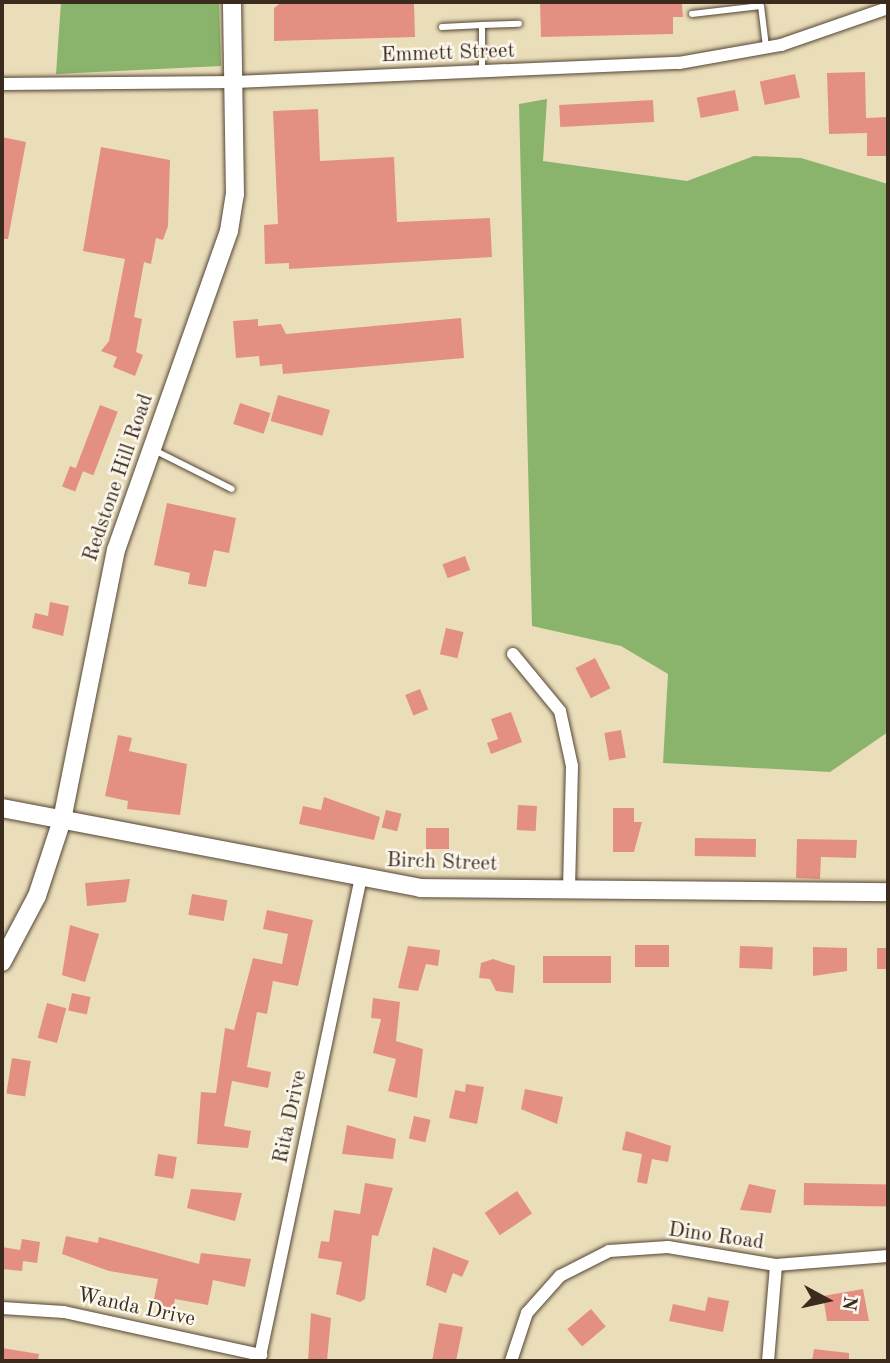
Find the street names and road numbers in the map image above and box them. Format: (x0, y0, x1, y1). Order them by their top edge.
street label: Emmett Street (381, 39, 515, 69)
street label: Redstone Hill Road (78, 391, 160, 565)
street label: Birch Street (386, 848, 498, 878)
street label: Rita Drive (269, 1068, 313, 1166)
street label: Dino Road (666, 1218, 766, 1256)
street label: Wanda Drive (75, 1283, 197, 1333)

